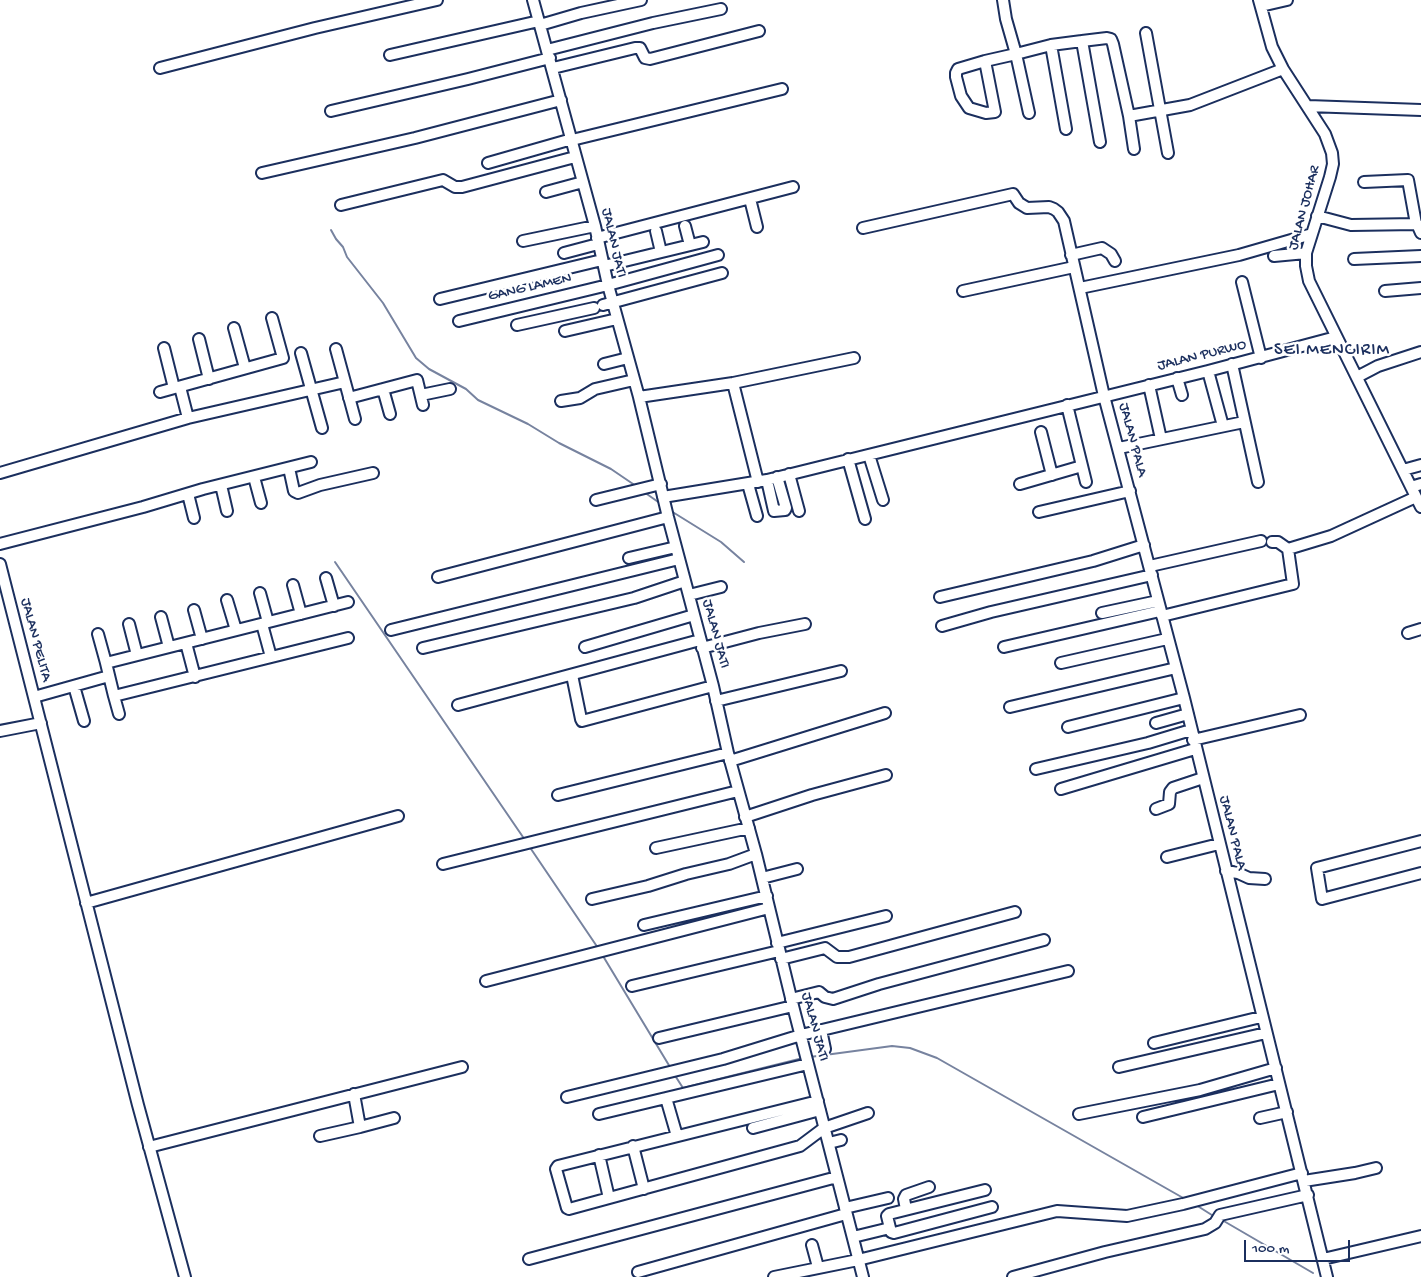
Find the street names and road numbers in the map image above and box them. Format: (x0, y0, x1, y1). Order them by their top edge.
street label: JALAN JOHAR (1285, 164, 1325, 252)
street label: JALAN JATI (596, 207, 630, 279)
street label: GANG LAMEN (487, 270, 573, 306)
street label: JALAN PURWO (1156, 336, 1248, 376)
street label: JALAN PALA (1113, 401, 1151, 479)
street label: JALAN PELITA (15, 596, 55, 684)
street label: JALAN JATI (697, 598, 733, 670)
street label: JALAN PALA (1214, 794, 1250, 872)
street label: JALAN JATI (796, 991, 832, 1063)

